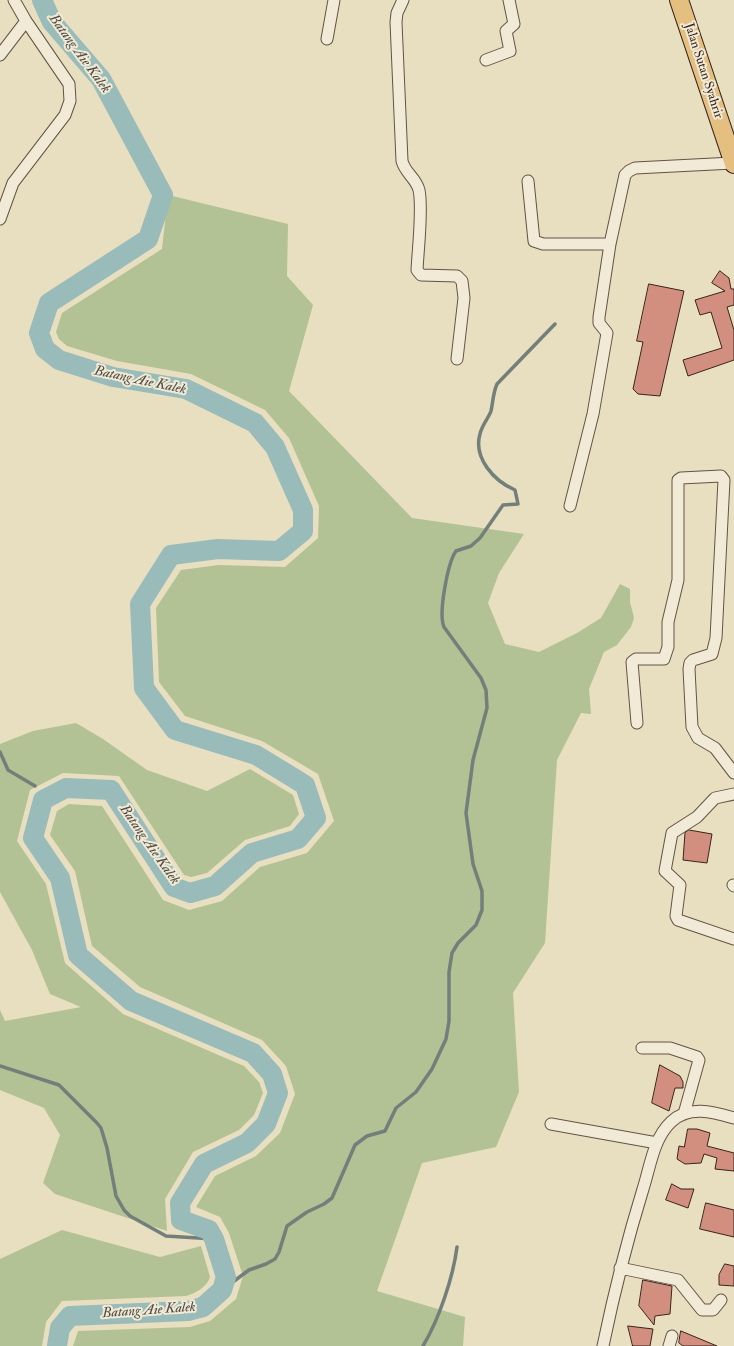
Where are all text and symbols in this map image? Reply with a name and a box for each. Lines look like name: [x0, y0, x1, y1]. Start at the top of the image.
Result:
water label: Batang Aie Kalek: [45, 11, 113, 97]
street label: Jalan Sutan Syahrir: [680, 21, 726, 121]
water label: Batang Aie Kalek: [93, 363, 187, 399]
water label: Batang Aie Kalek: [115, 802, 183, 888]
water label: Batang Aie Kalek: [102, 1299, 196, 1323]

